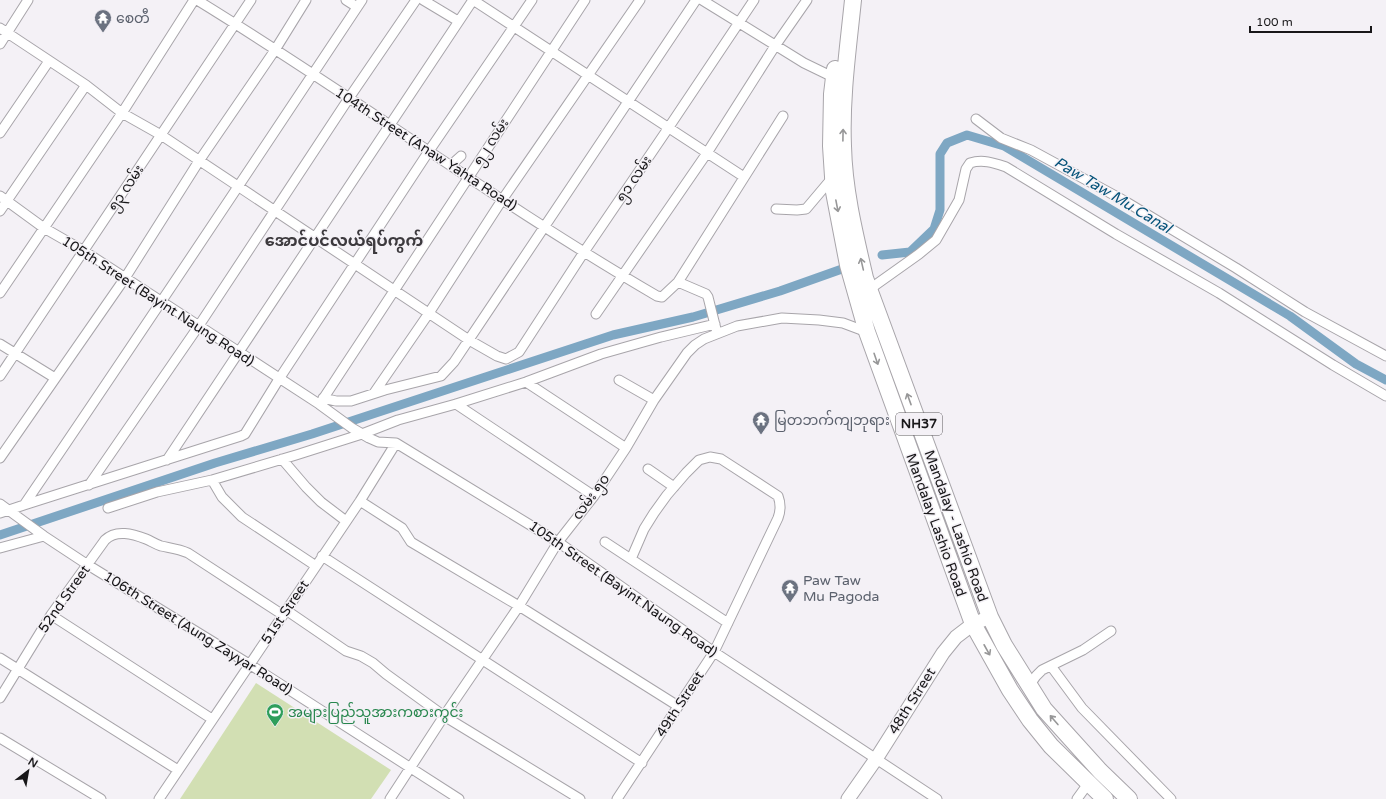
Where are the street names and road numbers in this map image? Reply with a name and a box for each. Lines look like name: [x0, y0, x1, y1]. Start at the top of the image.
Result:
street label: 104th Street (Anaw Yahta Road): [332, 84, 520, 214]
street label: ၅၂ လမ်း: [468, 114, 515, 170]
street label: ၅၁ လမ်း: [611, 152, 658, 207]
street label: ၅၃ လမ်း: [103, 161, 150, 216]
street label: 105th Street (Bayint Naung Road): [59, 232, 257, 370]
road number: NH37: [896, 413, 942, 435]
street label: Mandalay - Lashio Road: [921, 448, 991, 604]
street label: Mandalay Lashio Road: [902, 451, 970, 599]
street label: လမ်း ၅၀: [567, 470, 616, 525]
street label: 105th Street (Bayint Naung Road): [526, 517, 720, 661]
street label: 52nd Street: [34, 561, 94, 636]
street label: 106th Street (Aung Zayyar Road): [100, 568, 296, 698]
street label: 51st Street: [257, 576, 313, 647]
street label: 48th Street: [885, 664, 939, 737]
street label: 49th Street: [652, 667, 708, 740]

